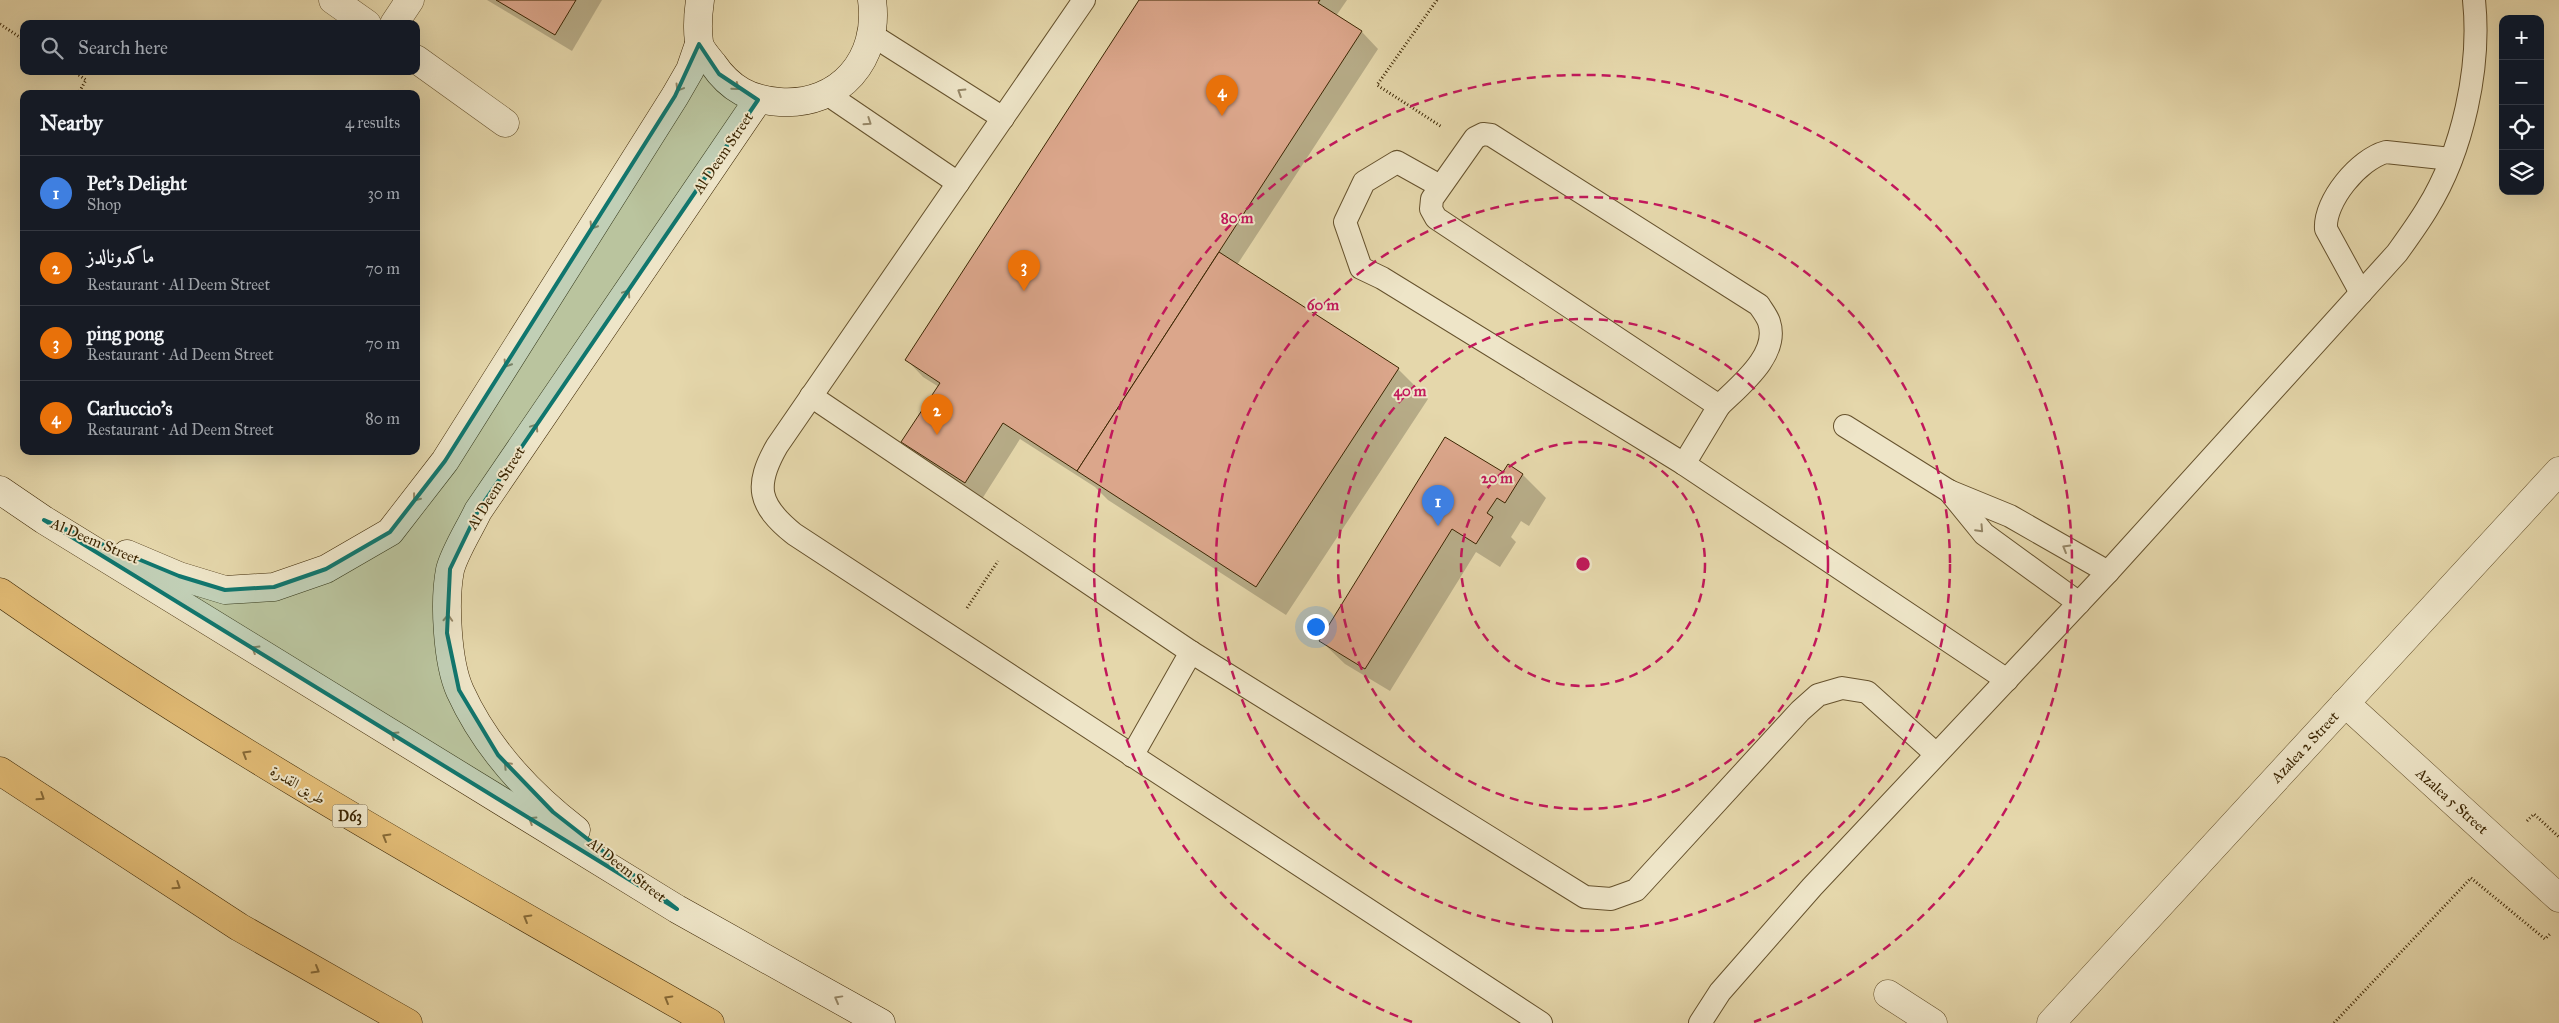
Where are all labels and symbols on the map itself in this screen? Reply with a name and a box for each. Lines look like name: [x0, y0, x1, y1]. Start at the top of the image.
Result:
pin: 4: [1206, 75, 1238, 116]
one-way arrow: [730, 82, 739, 91]
one-way arrow: [676, 83, 686, 92]
one-way arrow: [958, 89, 967, 98]
street label: Al Deem Street: [688, 108, 757, 198]
one-way arrow: [862, 116, 871, 125]
text: 80 m: [1221, 209, 1254, 227]
one-way arrow: [590, 221, 600, 230]
pin: 3: [1008, 250, 1040, 291]
one-way arrow: [621, 289, 630, 299]
text: 60 m: [1307, 296, 1340, 314]
one-way arrow: [503, 358, 513, 367]
text: 40 m: [1394, 382, 1427, 401]
pin: 2: [921, 394, 953, 435]
one-way arrow: [529, 423, 538, 433]
street label: Al Deem Street: [463, 442, 529, 534]
text: 20 m: [1481, 469, 1513, 487]
pin: 1: [1422, 485, 1454, 526]
one-way arrow: [413, 493, 422, 502]
street label: Al Deem Street: [47, 514, 143, 568]
one-way arrow: [1974, 523, 1983, 532]
one-way arrow: [2063, 544, 2072, 554]
centre of rings: [1574, 555, 1592, 573]
one-way arrow: [442, 614, 453, 622]
your location: [1303, 614, 1329, 640]
one-way arrow: [252, 646, 261, 656]
street label: Azalea 2 Street: [2267, 707, 2343, 787]
one-way arrow: [390, 731, 399, 741]
one-way arrow: [243, 750, 252, 760]
one-way arrow: [504, 761, 513, 770]
street label: طريق القدرة: [267, 762, 329, 809]
street label: Azalea 5 Street: [2412, 763, 2492, 838]
one-way arrow: [35, 791, 44, 801]
road number: D63: [332, 804, 368, 828]
one-way arrow: [529, 816, 538, 826]
one-way arrow: [382, 833, 391, 843]
street label: Al Deem Street: [583, 833, 670, 907]
one-way arrow: [171, 880, 181, 889]
one-way arrow: [523, 914, 532, 924]
one-way arrow: [310, 964, 319, 974]
one-way arrow: [664, 995, 673, 1005]
one-way arrow: [835, 995, 844, 1005]

